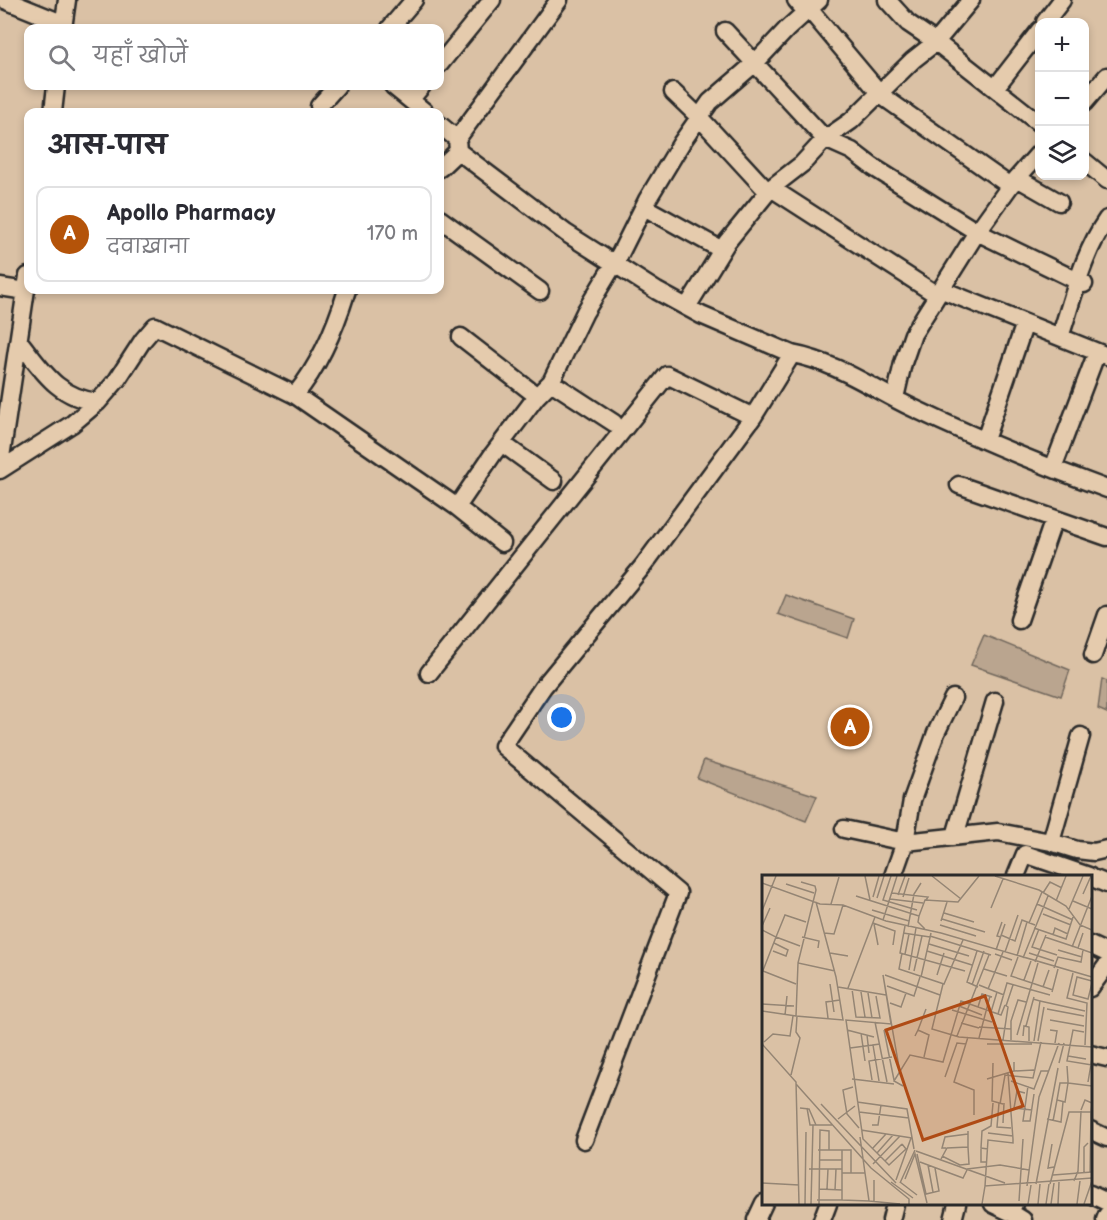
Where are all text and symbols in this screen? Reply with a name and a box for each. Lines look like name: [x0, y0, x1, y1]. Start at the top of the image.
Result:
map controls: [1035, 18, 1089, 180]
button: +: [1035, 18, 1089, 72]
search box: [24, 24, 444, 90]
icon: search: [45, 41, 78, 74]
text: यहाँ खोजें: [93, 43, 188, 70]
button: −: [1035, 72, 1089, 126]
button: layers: [1035, 126, 1089, 180]
text: आस-पास: [48, 131, 167, 162]
text: Apollo Pharmacy: [107, 200, 275, 227]
text: A: [63, 222, 76, 246]
text: 170 m: [367, 222, 418, 246]
text: दवाख़ाना: [107, 235, 189, 259]
your location: [547, 703, 576, 732]
pin: A: [830, 704, 870, 750]
inset map: [762, 875, 1092, 1205]

